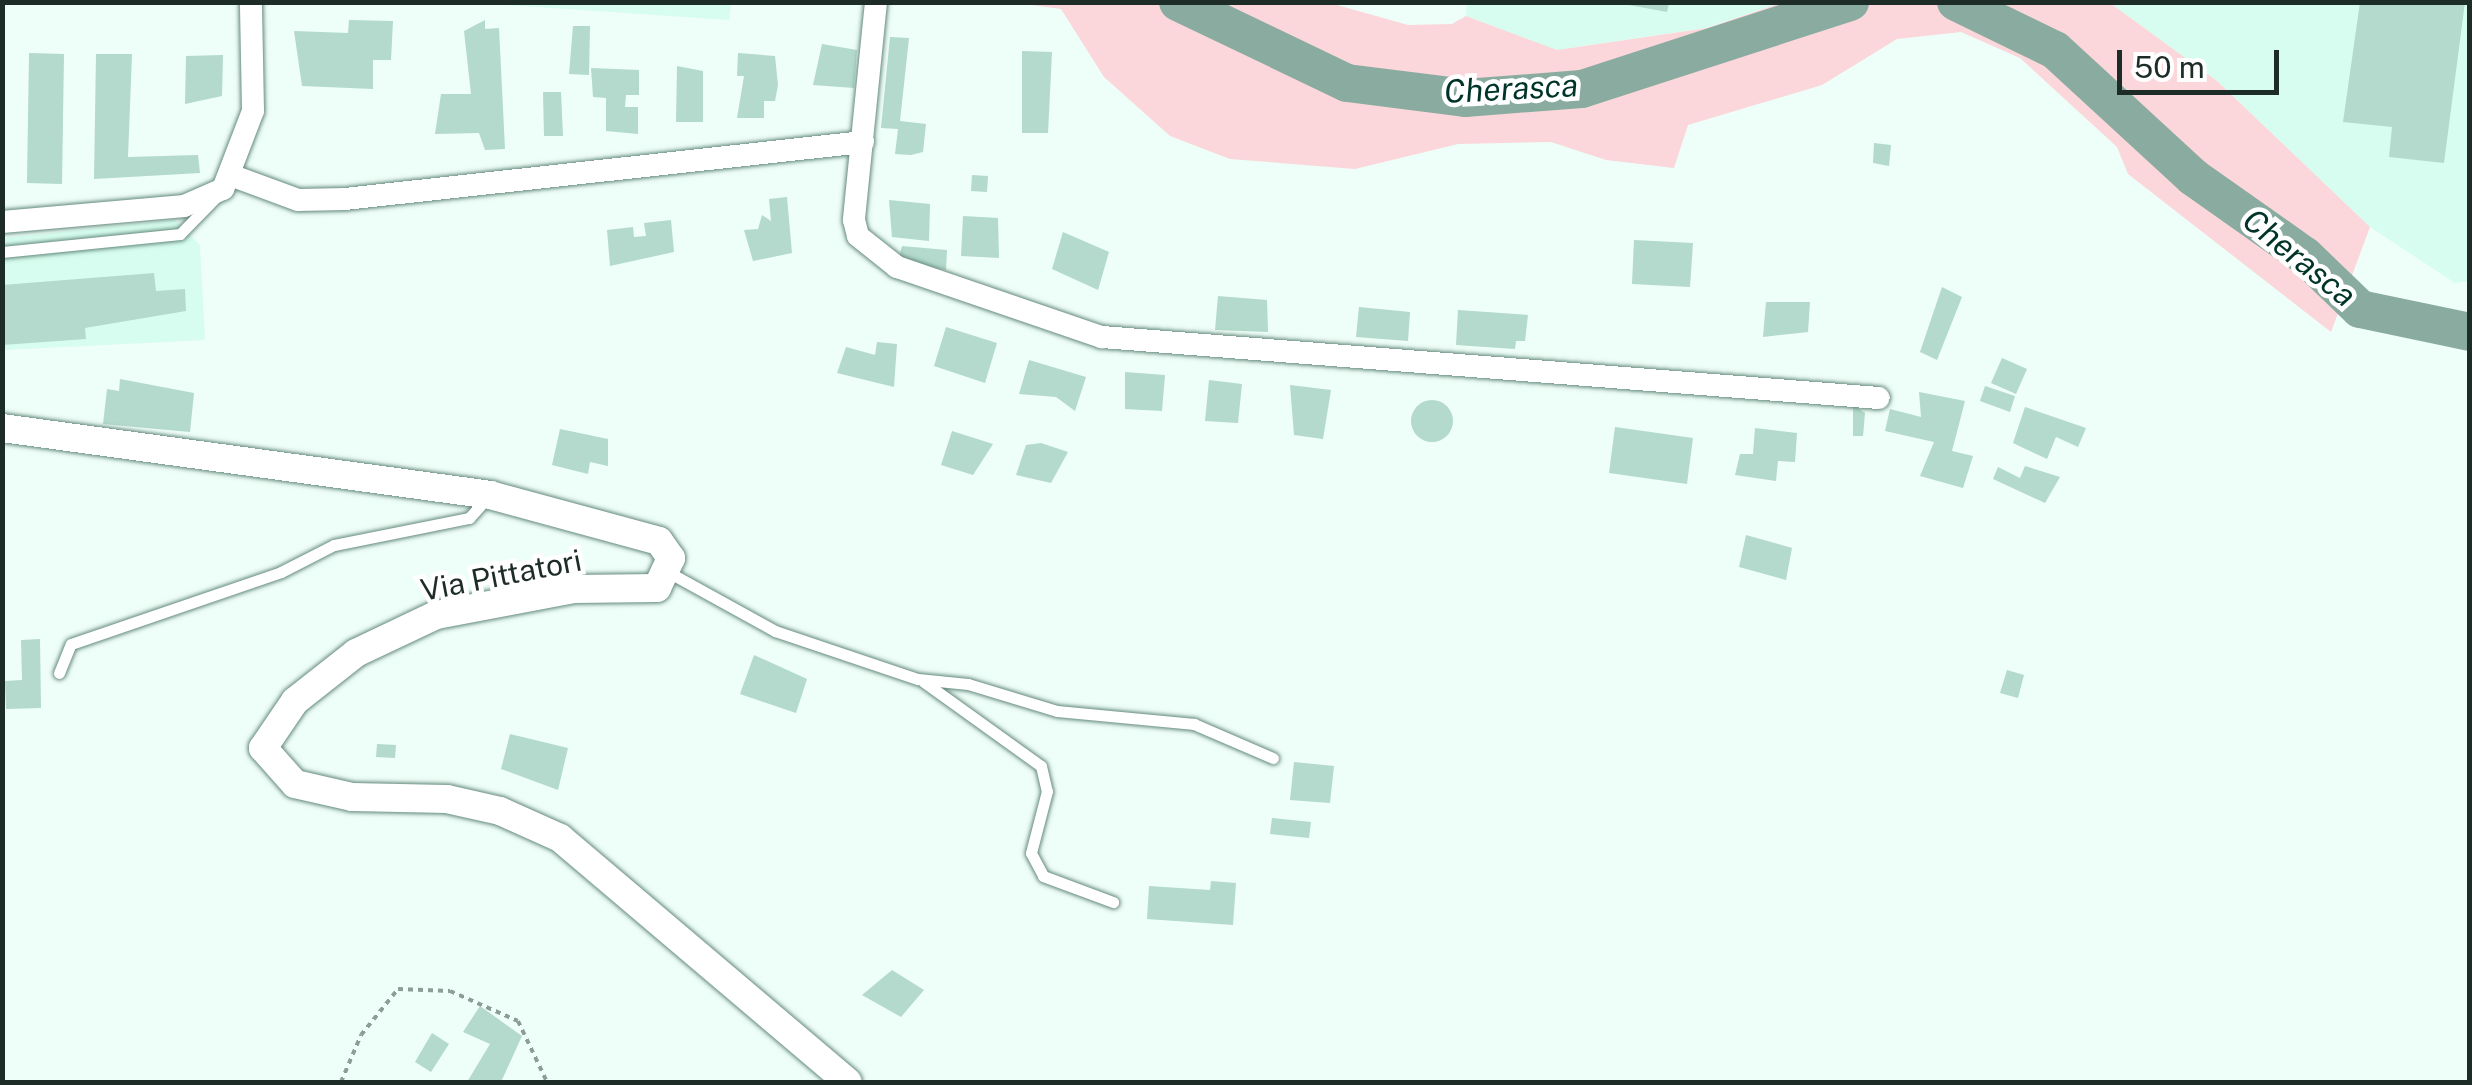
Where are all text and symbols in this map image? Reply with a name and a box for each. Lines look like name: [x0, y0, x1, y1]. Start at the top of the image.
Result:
scale bar: [2122, 30, 2284, 92]
text: 50 m: [2134, 49, 2205, 85]
water label: Cherasca: [1443, 66, 1579, 112]
water label: Cherasca: [2235, 201, 2363, 315]
street label: Via Pittatori: [418, 542, 584, 608]

